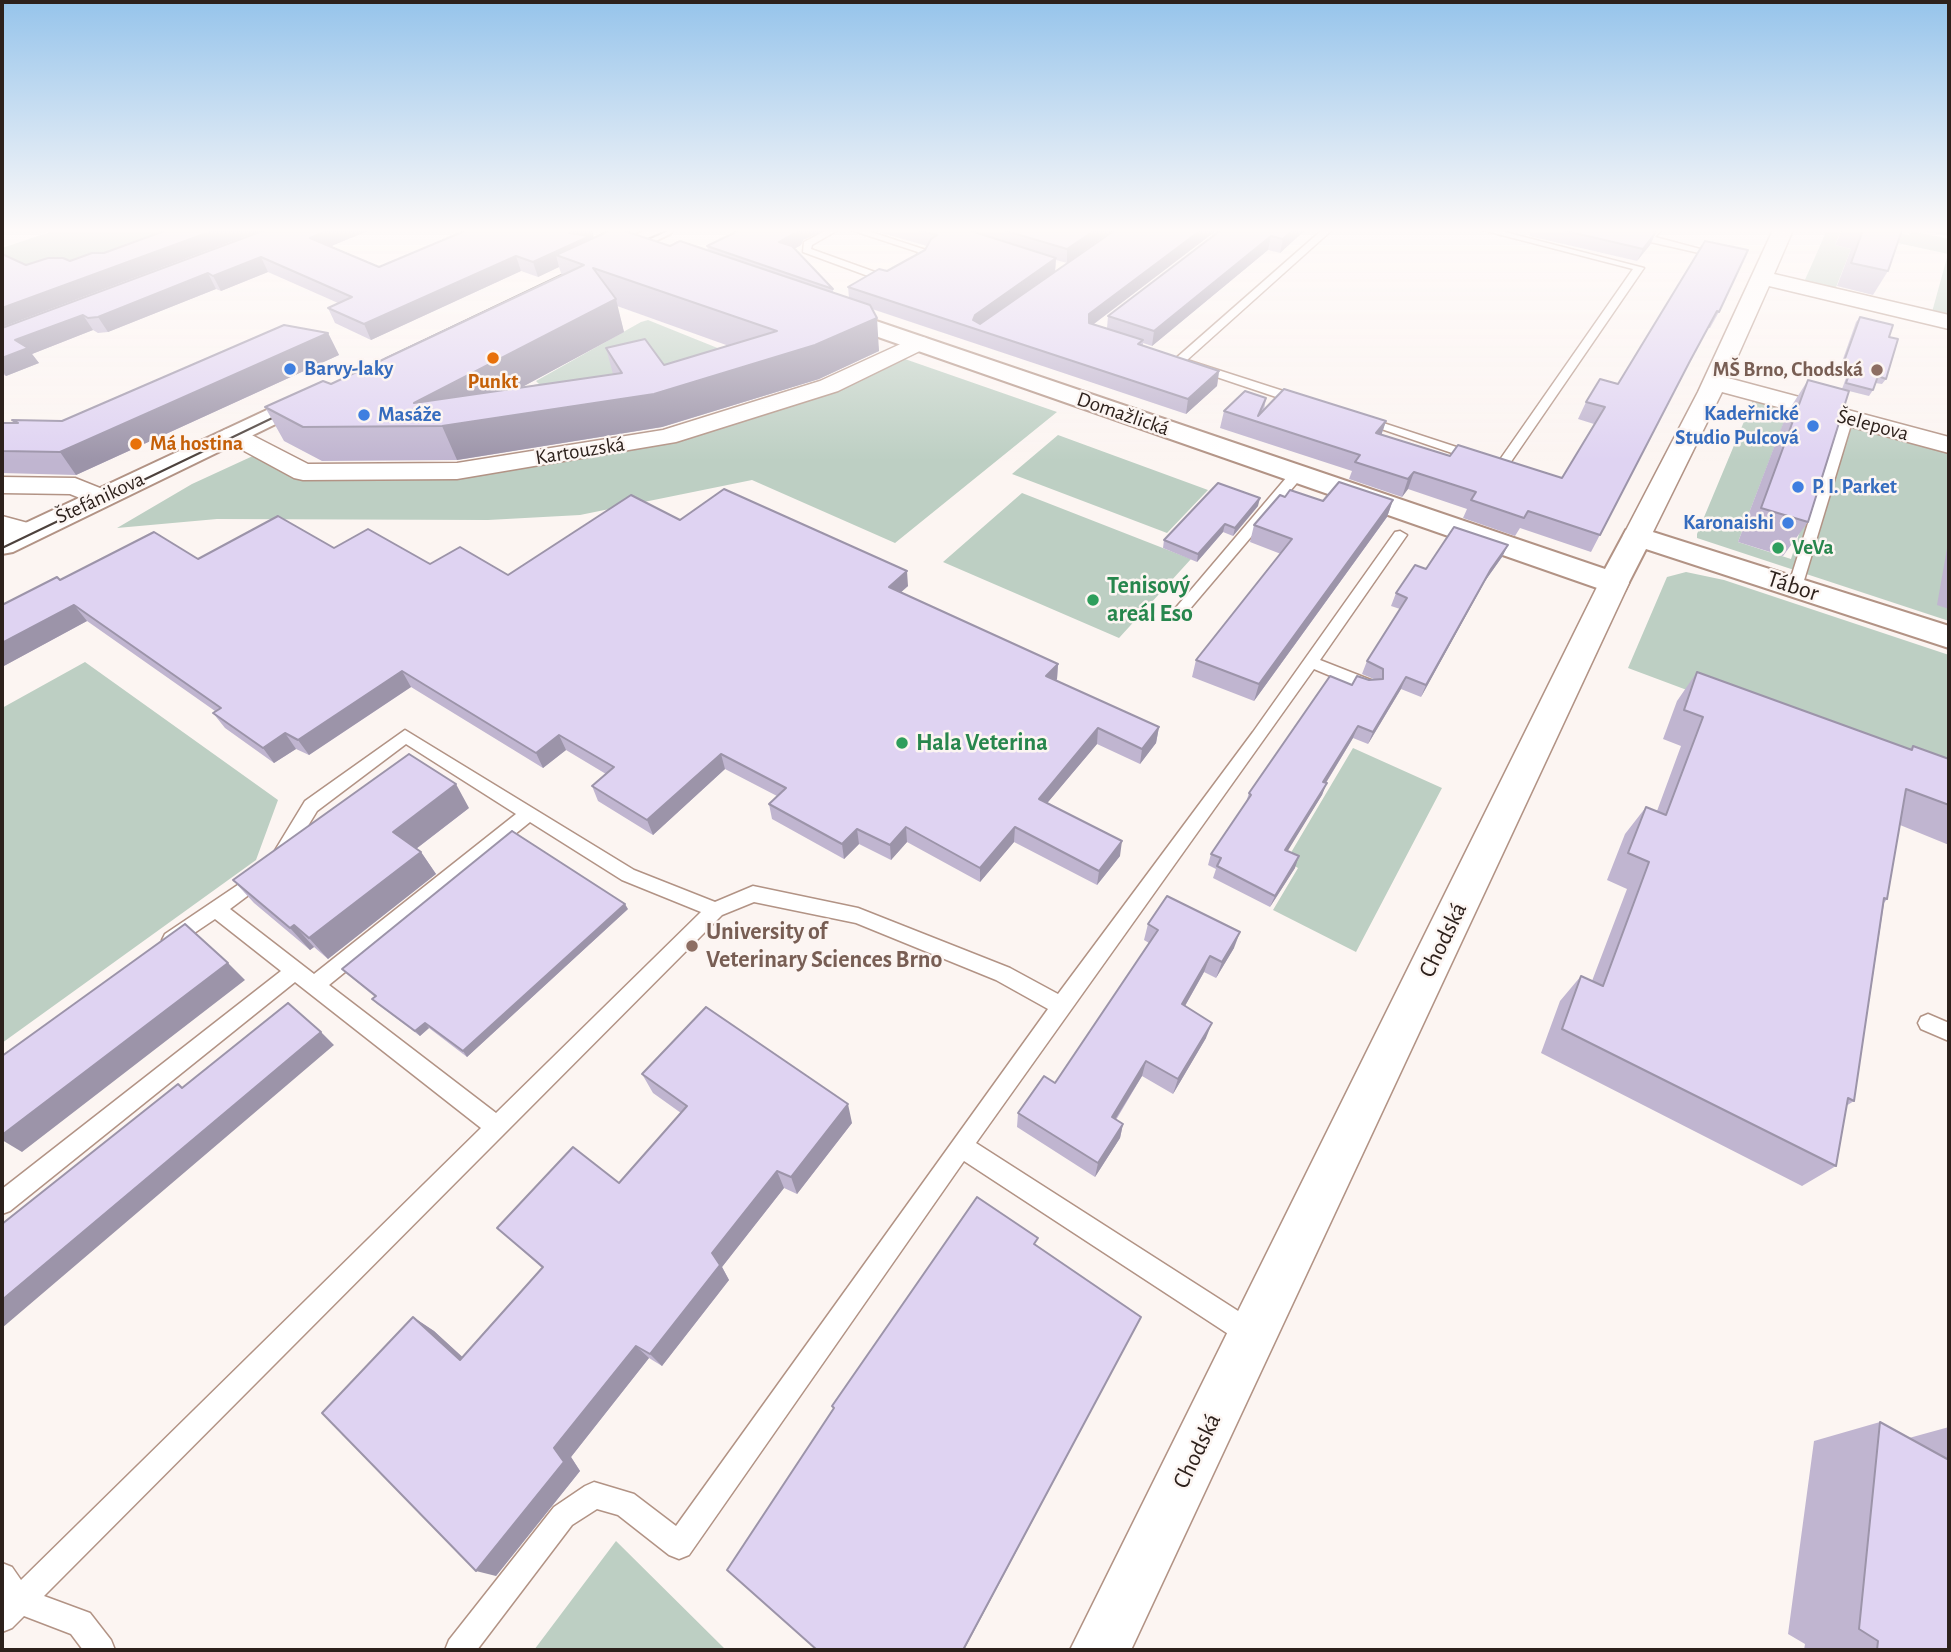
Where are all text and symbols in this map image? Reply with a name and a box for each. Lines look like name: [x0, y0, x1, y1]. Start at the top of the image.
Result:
marker: Punkt: [485, 350, 501, 366]
place label: Barvy-laky: [304, 356, 393, 382]
place label: MŠ Brno, Chodská: [1713, 357, 1863, 383]
marker: Barvy-laky: [282, 361, 298, 377]
marker: MŠ Brno, Chodská: [1869, 362, 1885, 378]
place label: Punkt: [468, 369, 518, 395]
street label: Domažlická: [1073, 386, 1173, 442]
place label: Kadeřnické Studio Pulcová: [1675, 401, 1799, 451]
place label: Masáže: [378, 402, 441, 428]
street label: Šelepova: [1834, 403, 1912, 447]
marker: Masáže: [356, 407, 372, 423]
marker: Kadeřnické Studio Pulcová: [1805, 418, 1821, 434]
place label: Má hostina: [150, 431, 243, 457]
street label: Kartouzská: [533, 431, 627, 471]
marker: Má hostina: [128, 436, 144, 452]
street label: Štefánikova: [52, 466, 148, 530]
place label: P. I. Parket: [1812, 474, 1897, 500]
marker: P. I. Parket: [1790, 479, 1806, 495]
place label: Karonaishi: [1683, 510, 1774, 536]
marker: Karonaishi: [1780, 515, 1796, 531]
place label: VeVa: [1792, 535, 1834, 561]
marker: VeVa: [1770, 540, 1786, 556]
street label: Tábor: [1763, 564, 1823, 608]
place label: Tenisový areál Eso: [1107, 572, 1193, 628]
marker: Tenisový areál Eso: [1085, 592, 1101, 608]
place label: Hala Veterina: [916, 729, 1048, 757]
marker: Hala Veterina: [894, 735, 910, 751]
street label: Chodská: [1413, 898, 1473, 982]
place label: University of Veterinary Sciences Brno: [706, 918, 942, 974]
marker: University of Veterinary Sciences Brno: [684, 938, 700, 954]
street label: Chodská: [1167, 1409, 1227, 1493]

